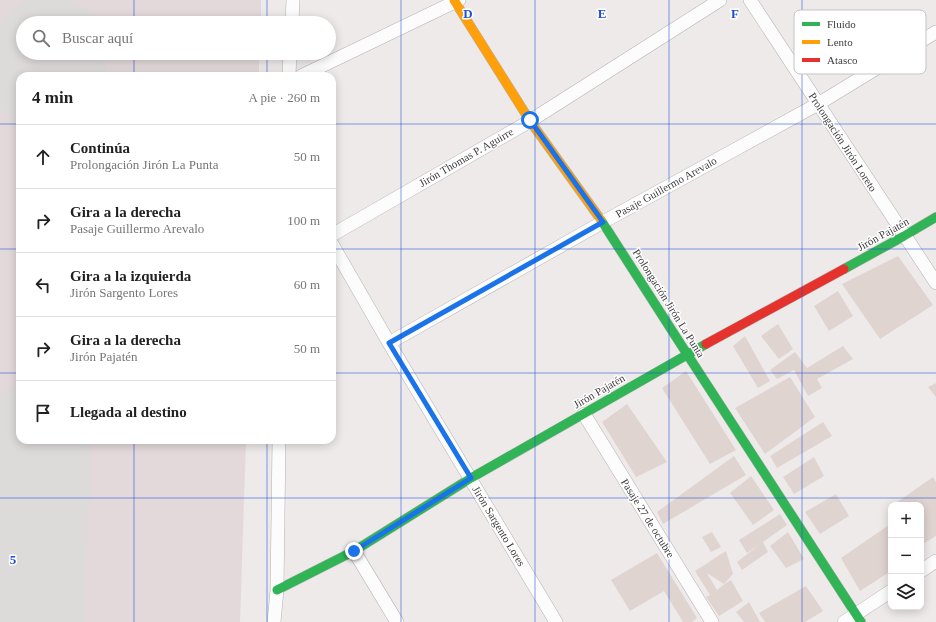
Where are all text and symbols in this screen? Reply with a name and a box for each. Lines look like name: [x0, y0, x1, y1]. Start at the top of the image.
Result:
text: D: [463, 6, 473, 21]
text: E: [598, 6, 606, 21]
text: F: [731, 6, 739, 21]
legend: [794, 10, 926, 74]
search box: [16, 16, 336, 60]
text: Fluido: [827, 18, 856, 30]
icon: search: [30, 27, 52, 49]
text: Buscar aquí: [62, 30, 133, 46]
text: Lento: [827, 36, 853, 48]
text: Atasco: [827, 54, 858, 66]
text: 4 min: [32, 88, 73, 107]
text: A pie · 260 m: [249, 90, 320, 105]
street label: Prolongación Jirón Loreto: [807, 90, 880, 194]
route start: [521, 111, 539, 129]
street label: Jirón Thomas P. Aguirre: [417, 125, 515, 189]
text: Continúa: [70, 140, 130, 156]
icon: ahead: [32, 146, 54, 168]
text: 50 m: [294, 149, 320, 164]
street label: Pasaje Guillermo Arevalo: [613, 154, 719, 220]
text: Prolongación Jirón La Punta: [70, 157, 218, 172]
text: Gira a la derecha: [70, 204, 181, 220]
icon: right: [32, 210, 54, 232]
text: 100 m: [287, 213, 320, 228]
street label: Jirón Pajatén: [855, 215, 911, 253]
text: Pasaje Guillermo Arevalo: [70, 221, 204, 236]
street label: Prolongación Jirón La Punta: [631, 247, 707, 360]
text: Gira a la izquierda: [70, 268, 191, 284]
icon: left: [32, 274, 54, 296]
text: 60 m: [294, 277, 320, 292]
text: Jirón Sargento Lores: [70, 285, 178, 300]
text: Gira a la derecha: [70, 332, 181, 348]
icon: right: [32, 338, 54, 360]
text: 50 m: [294, 341, 320, 356]
text: Jirón Pajatén: [70, 349, 138, 364]
street label: Jirón Pajatén: [571, 371, 627, 410]
icon: arrive: [32, 402, 54, 424]
text: Llegada al destino: [70, 404, 187, 420]
street label: Pasaje 27 de octubre: [619, 476, 677, 560]
street label: Jirón Sargento Lores: [470, 484, 528, 568]
map controls: [888, 502, 924, 610]
button: +: [888, 502, 924, 538]
button: −: [888, 538, 924, 574]
route end: [345, 542, 363, 560]
text: 5: [10, 552, 17, 567]
button: layers: [888, 574, 924, 610]

